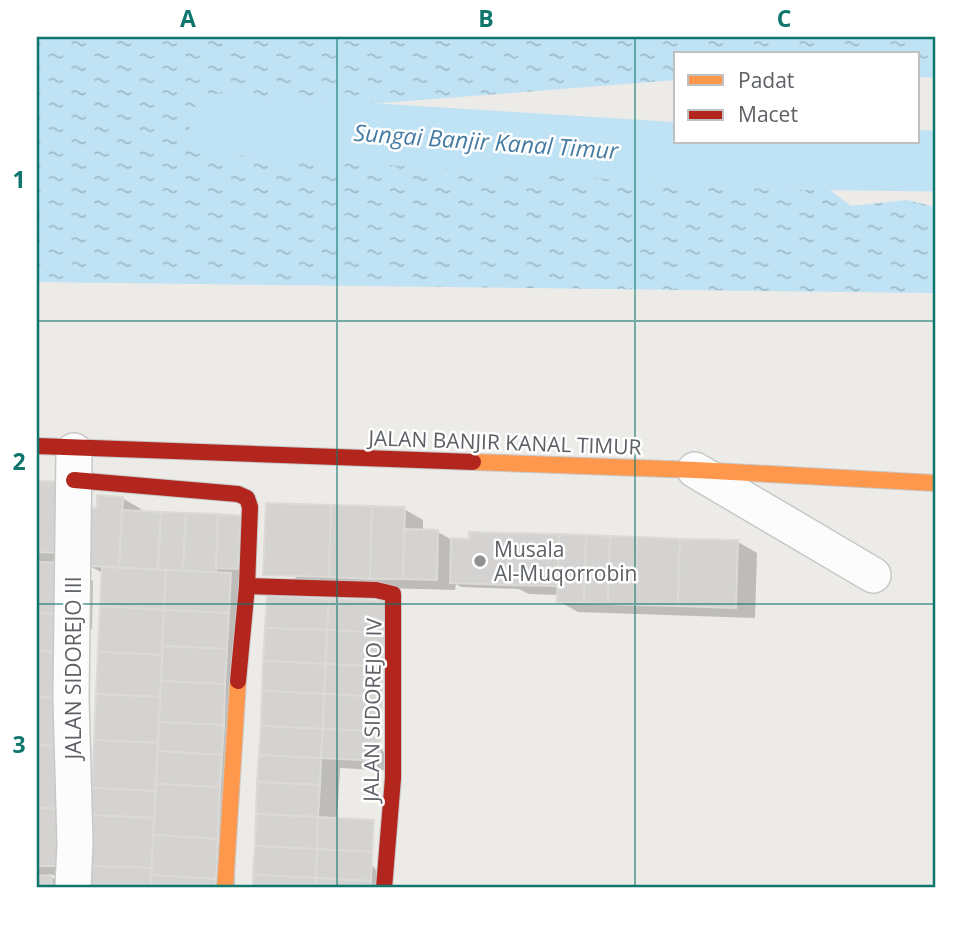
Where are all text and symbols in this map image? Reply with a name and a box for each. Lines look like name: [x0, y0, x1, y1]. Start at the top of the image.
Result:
text: A: [180, 2, 196, 34]
text: B: [478, 2, 494, 34]
text: C: [777, 2, 791, 34]
legend: [674, 52, 920, 144]
text: Padat: [738, 66, 794, 94]
text: Macet: [738, 100, 798, 128]
water label: Sungai Banjir Kanal Timur: [353, 116, 620, 166]
text: 1: [12, 163, 26, 195]
street label: JALAN BANJIR KANAL TIMUR: [366, 423, 642, 461]
text: 2: [12, 445, 26, 477]
place label: Musala Al-Muqorrobin: [494, 535, 637, 587]
marker: Musala Al-Muqorrobin: [472, 553, 488, 569]
street label: JALAN SIDOREJO III: [59, 576, 87, 762]
street label: JALAN SIDOREJO IV: [356, 617, 388, 804]
text: 3: [12, 728, 26, 760]

